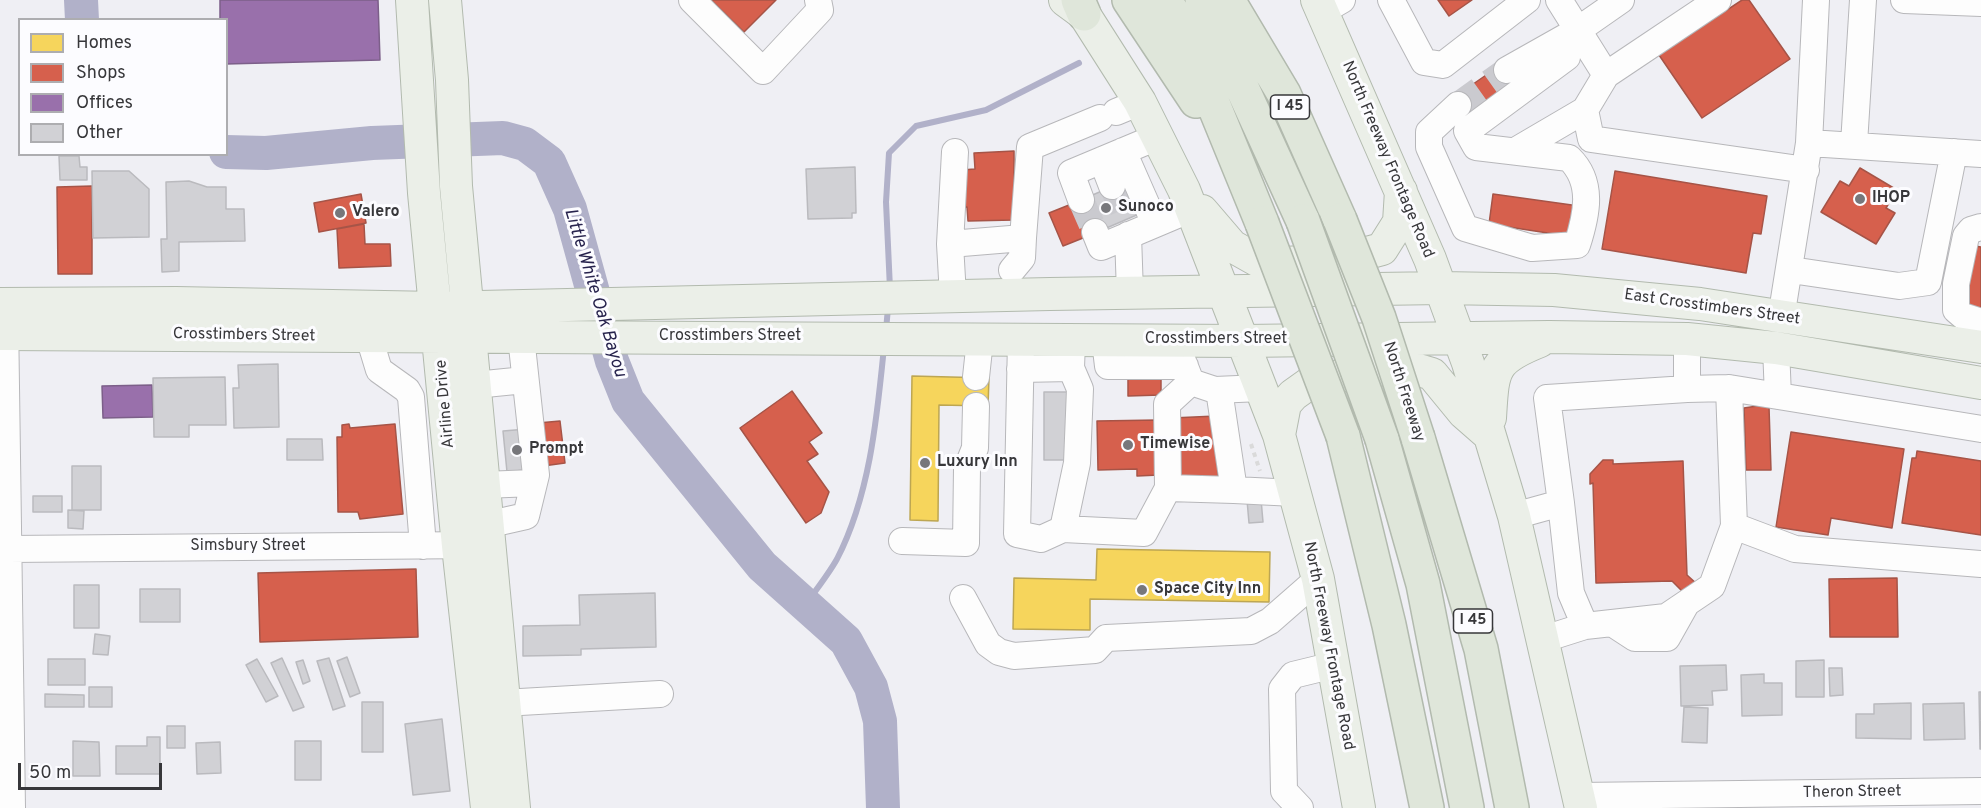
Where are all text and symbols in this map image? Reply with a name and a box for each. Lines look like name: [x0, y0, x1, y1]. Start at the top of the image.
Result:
legend: [18, 18, 228, 156]
text: Homes: [76, 32, 132, 55]
street label: North Freeway Frontage Road: [1337, 59, 1437, 261]
text: Shops: [76, 62, 126, 85]
text: Offices: [76, 92, 133, 115]
road number: I 45: [1270, 95, 1310, 119]
text: Other: [76, 122, 123, 145]
place label: IHOP: [1872, 189, 1910, 209]
marker: IHOP: [1853, 192, 1867, 206]
place label: Sunoco: [1118, 198, 1174, 218]
marker: Sunoco: [1099, 201, 1113, 215]
place label: Valero: [352, 203, 400, 223]
marker: Valero: [333, 206, 347, 220]
water label: Little White Oak Bayou: [558, 206, 630, 380]
street label: East Crosstimbers Street: [1623, 286, 1801, 330]
street label: Crosstimbers Street: [173, 325, 315, 347]
street label: Crosstimbers Street: [659, 327, 801, 347]
street label: Crosstimbers Street: [1145, 330, 1287, 350]
street label: North Freeway: [1378, 339, 1428, 445]
street label: Airline Drive: [433, 359, 459, 449]
place label: Timewise: [1140, 435, 1210, 455]
marker: Timewise: [1121, 438, 1135, 452]
place label: Prompt: [529, 440, 584, 460]
marker: Prompt: [510, 443, 524, 457]
place label: Luxury Inn: [937, 453, 1018, 473]
marker: Luxury Inn: [918, 456, 932, 470]
street label: Simsbury Street: [190, 537, 306, 557]
street label: North Freeway Frontage Road: [1298, 540, 1358, 752]
place label: Space City Inn: [1154, 580, 1261, 600]
marker: Space City Inn: [1135, 583, 1149, 597]
road number: I 45: [1454, 609, 1492, 633]
scale bar: [21, 751, 165, 789]
text: 50 m: [29, 762, 71, 785]
street label: Theron Street: [1802, 783, 1902, 803]

